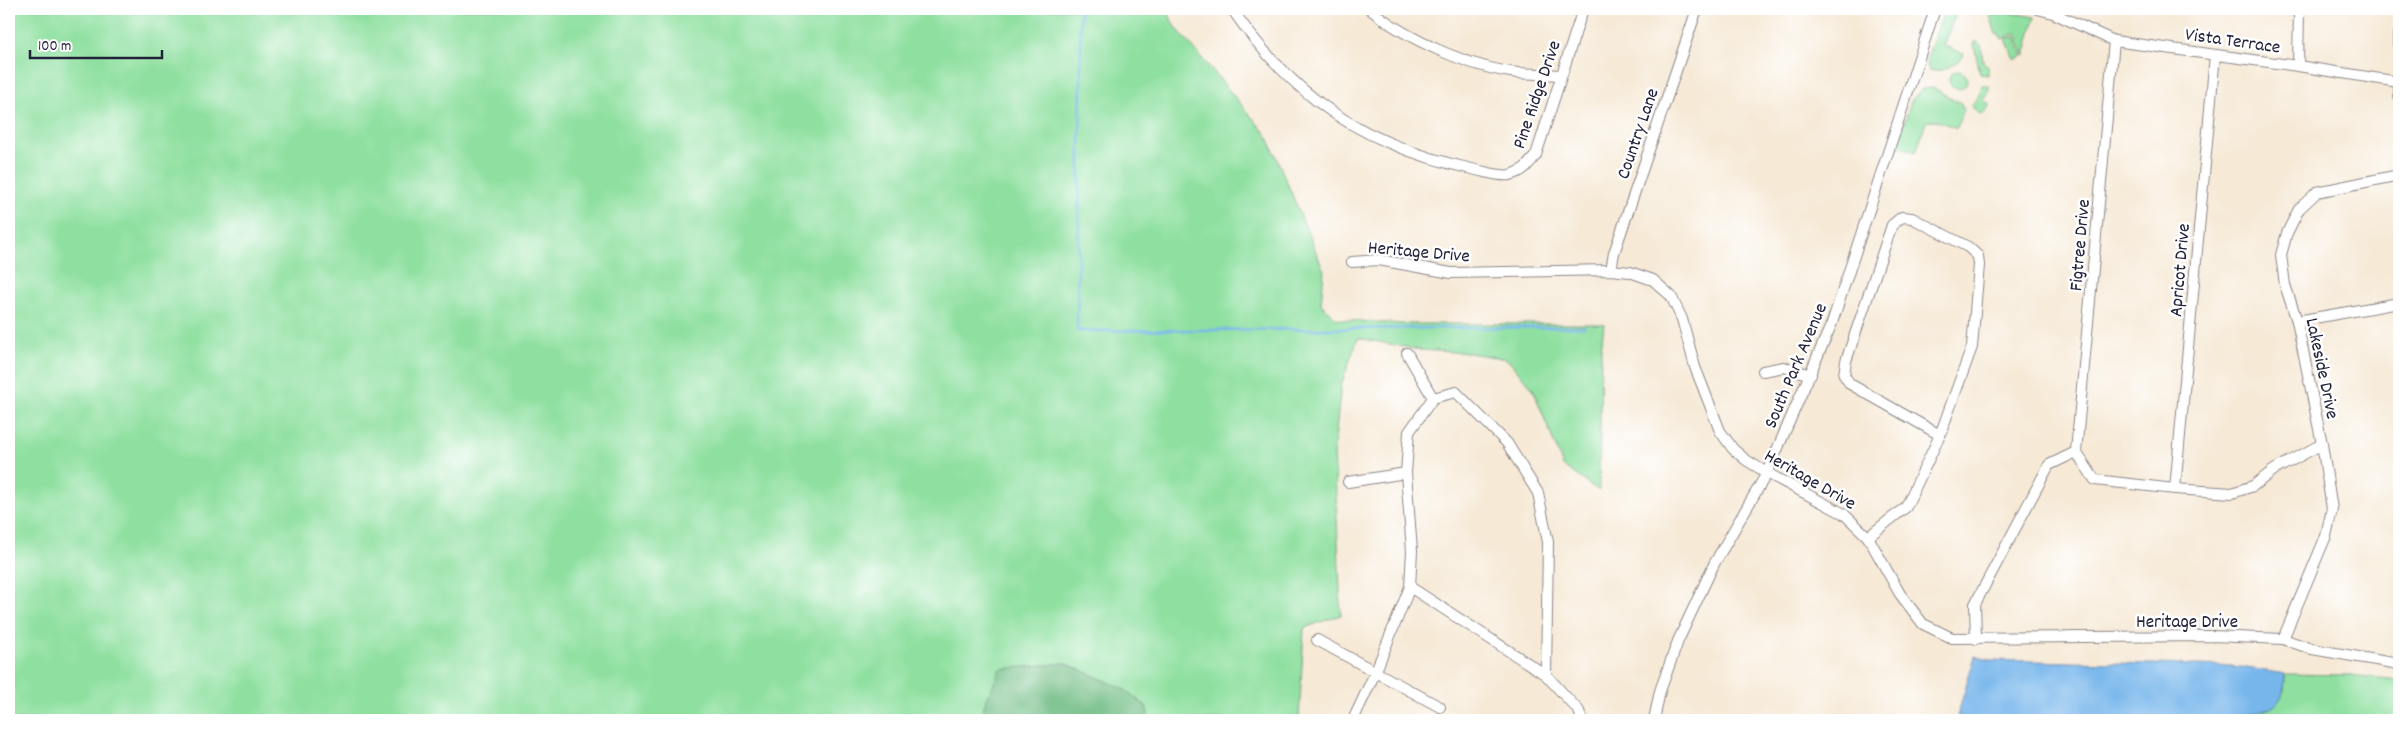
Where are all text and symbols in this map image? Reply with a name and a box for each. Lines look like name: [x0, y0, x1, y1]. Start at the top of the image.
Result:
street label: Vista Terrace: [2183, 22, 2282, 63]
scale bar: [30, 28, 162, 60]
text: 100 m: [38, 36, 71, 58]
street label: Pine Ridge Drive: [1507, 37, 1569, 153]
street label: Country Lane: [1611, 85, 1667, 183]
street label: Figtree Drive: [2064, 198, 2099, 292]
street label: Apricot Drive: [2164, 222, 2199, 318]
street label: Heritage Drive: [1367, 236, 1471, 271]
street label: South Park Avenue: [1759, 300, 1836, 433]
street label: Lakeside Drive: [2297, 316, 2344, 422]
street label: Heritage Drive: [1758, 444, 1860, 518]
street label: Heritage Drive: [2136, 610, 2238, 637]

